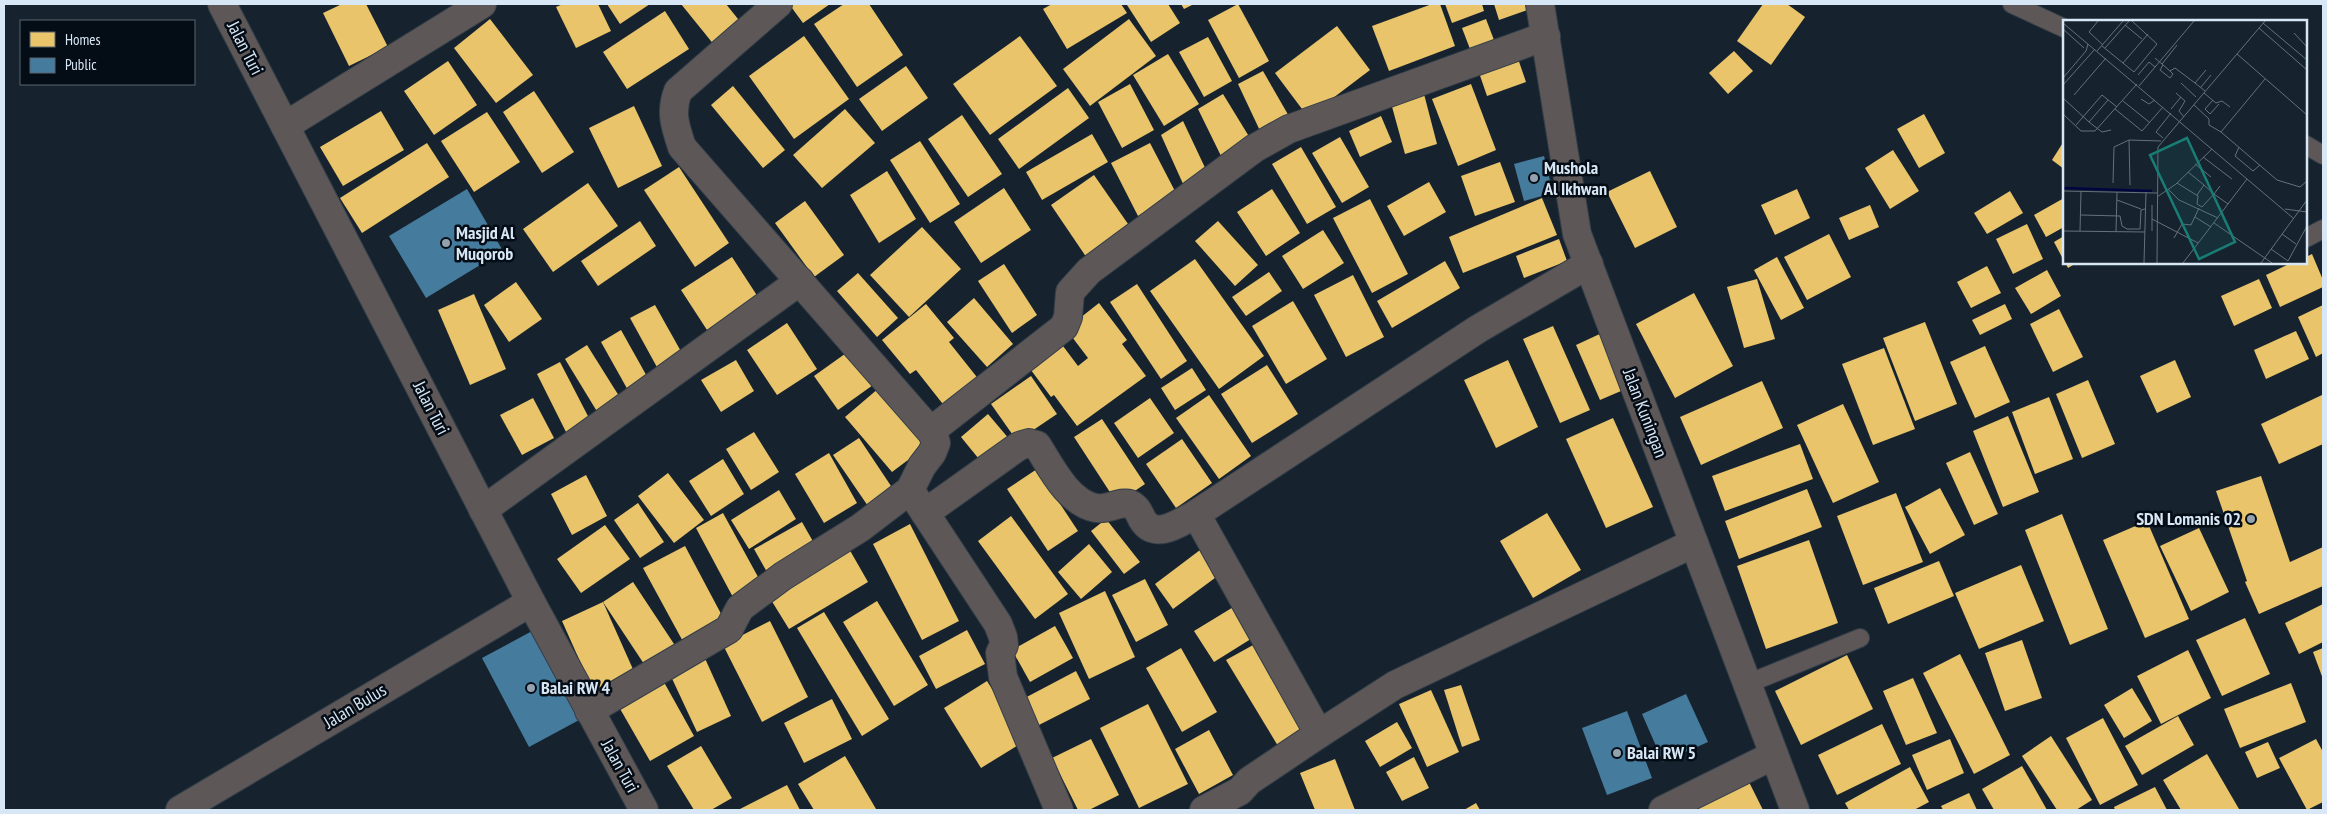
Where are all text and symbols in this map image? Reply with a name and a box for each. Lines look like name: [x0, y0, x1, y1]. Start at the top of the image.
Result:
street label: Jalan Turi: [222, 16, 269, 79]
legend: [20, 20, 195, 85]
inset map: [2063, 20, 2307, 264]
text: Homes: [65, 30, 101, 49]
text: Public: [65, 55, 97, 74]
place label: Mushola Al Ikhwan: [1543, 156, 1607, 200]
marker: Mushola Al Ikhwan: [1528, 172, 1540, 184]
place label: Masjid Al Muqorob: [456, 221, 515, 265]
marker: Masjid Al Muqorob: [440, 237, 452, 249]
street label: Jalan Kuningan: [1618, 364, 1673, 461]
street label: Jalan Turi: [408, 376, 455, 439]
place label: SDN Lomanis 02: [2136, 507, 2241, 530]
marker: SDN Lomanis 02: [2245, 513, 2257, 525]
place label: Balai RW 4: [541, 676, 610, 699]
street label: Jalan Bulus: [318, 678, 390, 734]
marker: Balai RW 4: [525, 682, 537, 694]
street label: Jalan Turi: [596, 734, 644, 796]
place label: Balai RW 5: [1627, 741, 1696, 764]
marker: Balai RW 5: [1611, 747, 1623, 759]

